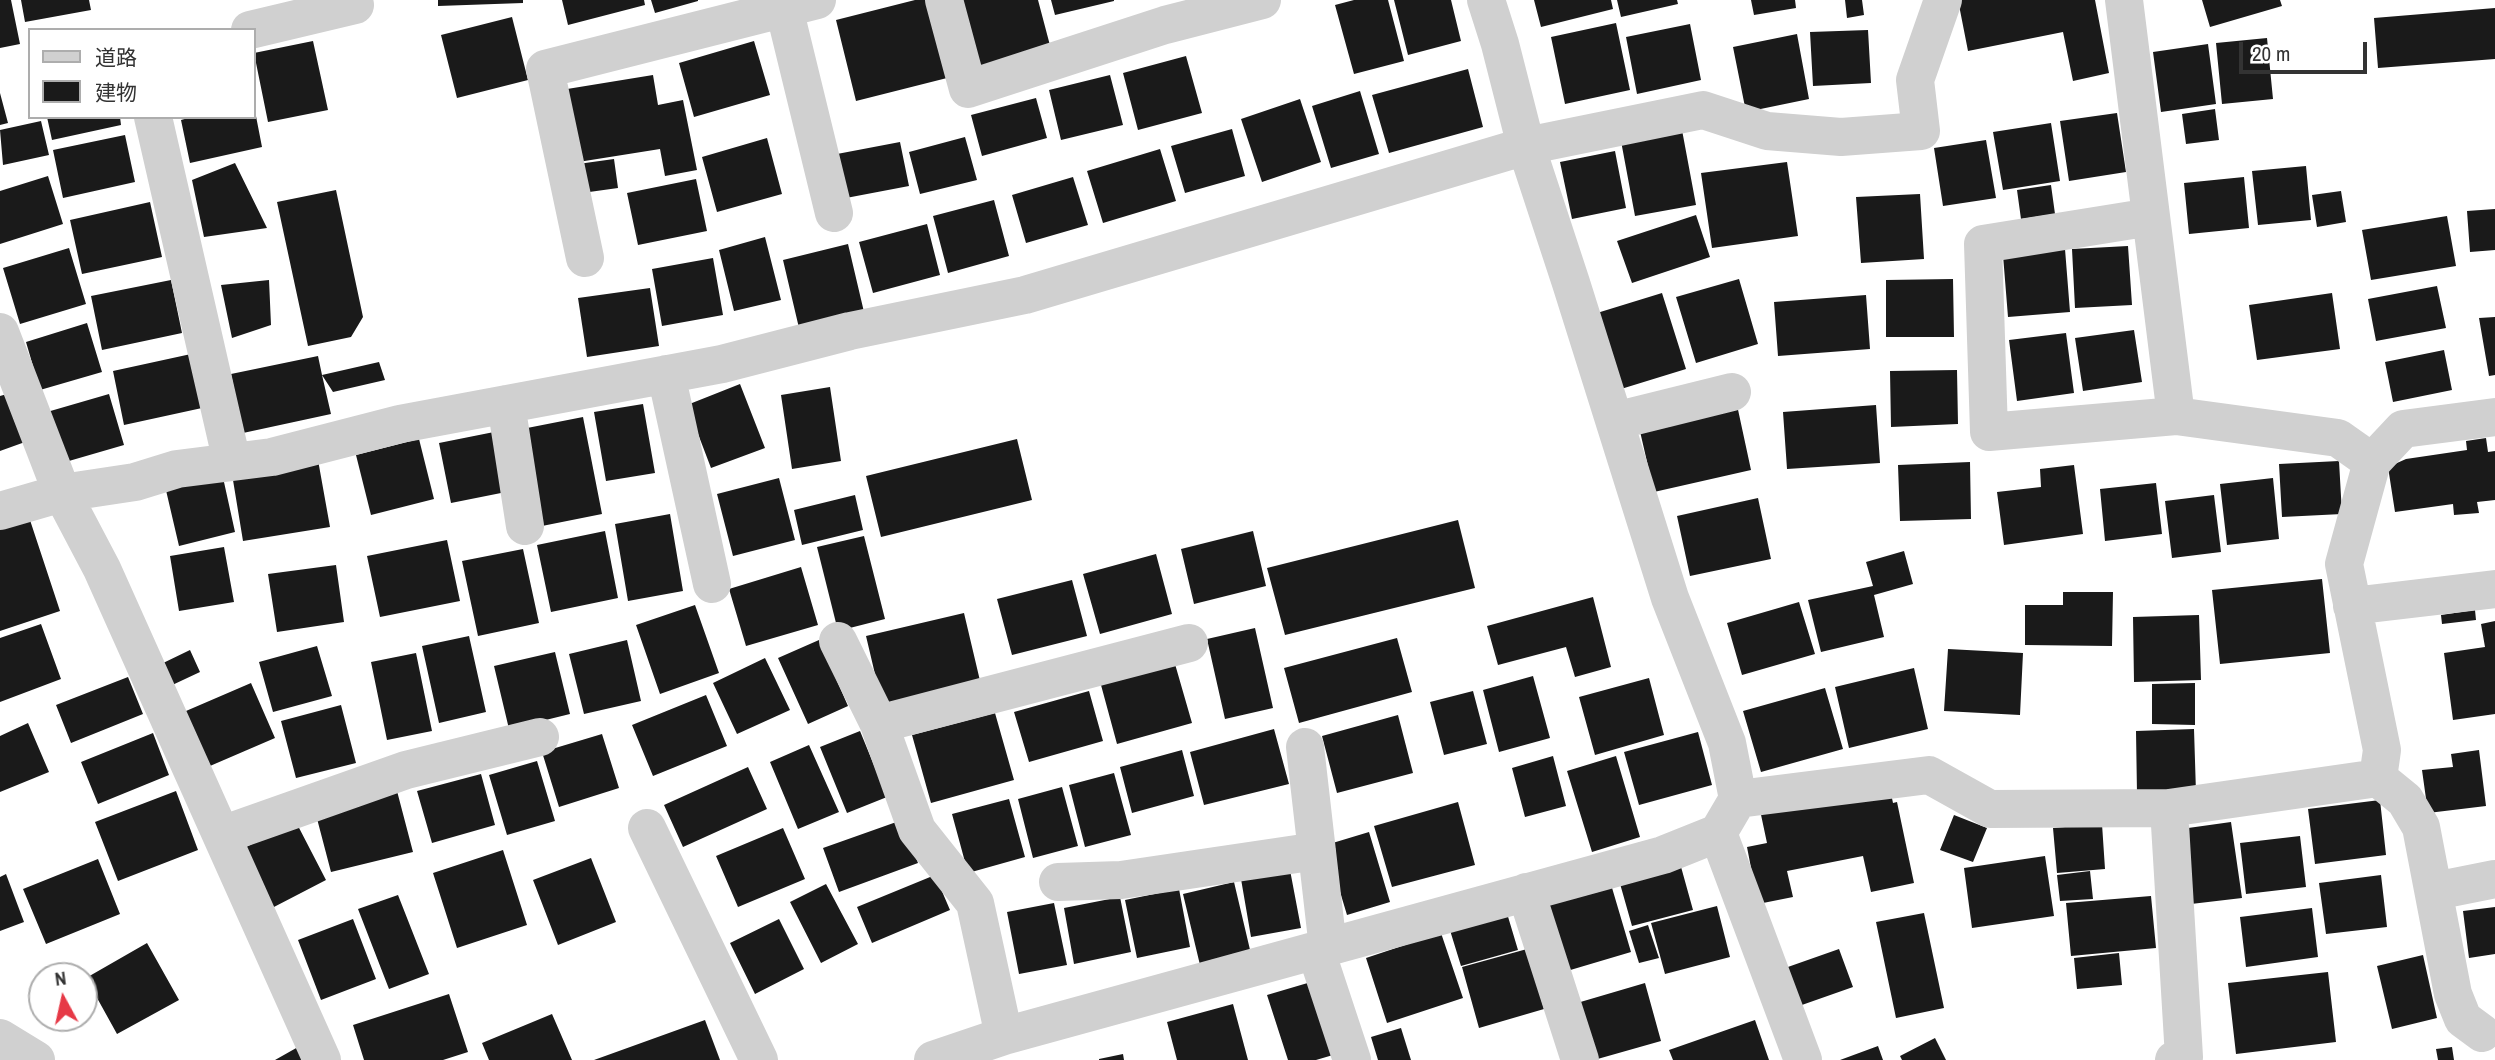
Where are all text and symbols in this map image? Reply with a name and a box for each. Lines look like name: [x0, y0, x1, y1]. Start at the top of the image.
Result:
legend: [28, 28, 256, 119]
scale bar: [2243, 28, 2371, 72]
text: 20 m: [2252, 39, 2290, 68]
text: 道路: [95, 43, 137, 72]
text: 建物: [95, 78, 137, 107]
north arrow: [28, 962, 98, 1032]
text: N: [53, 965, 68, 992]

